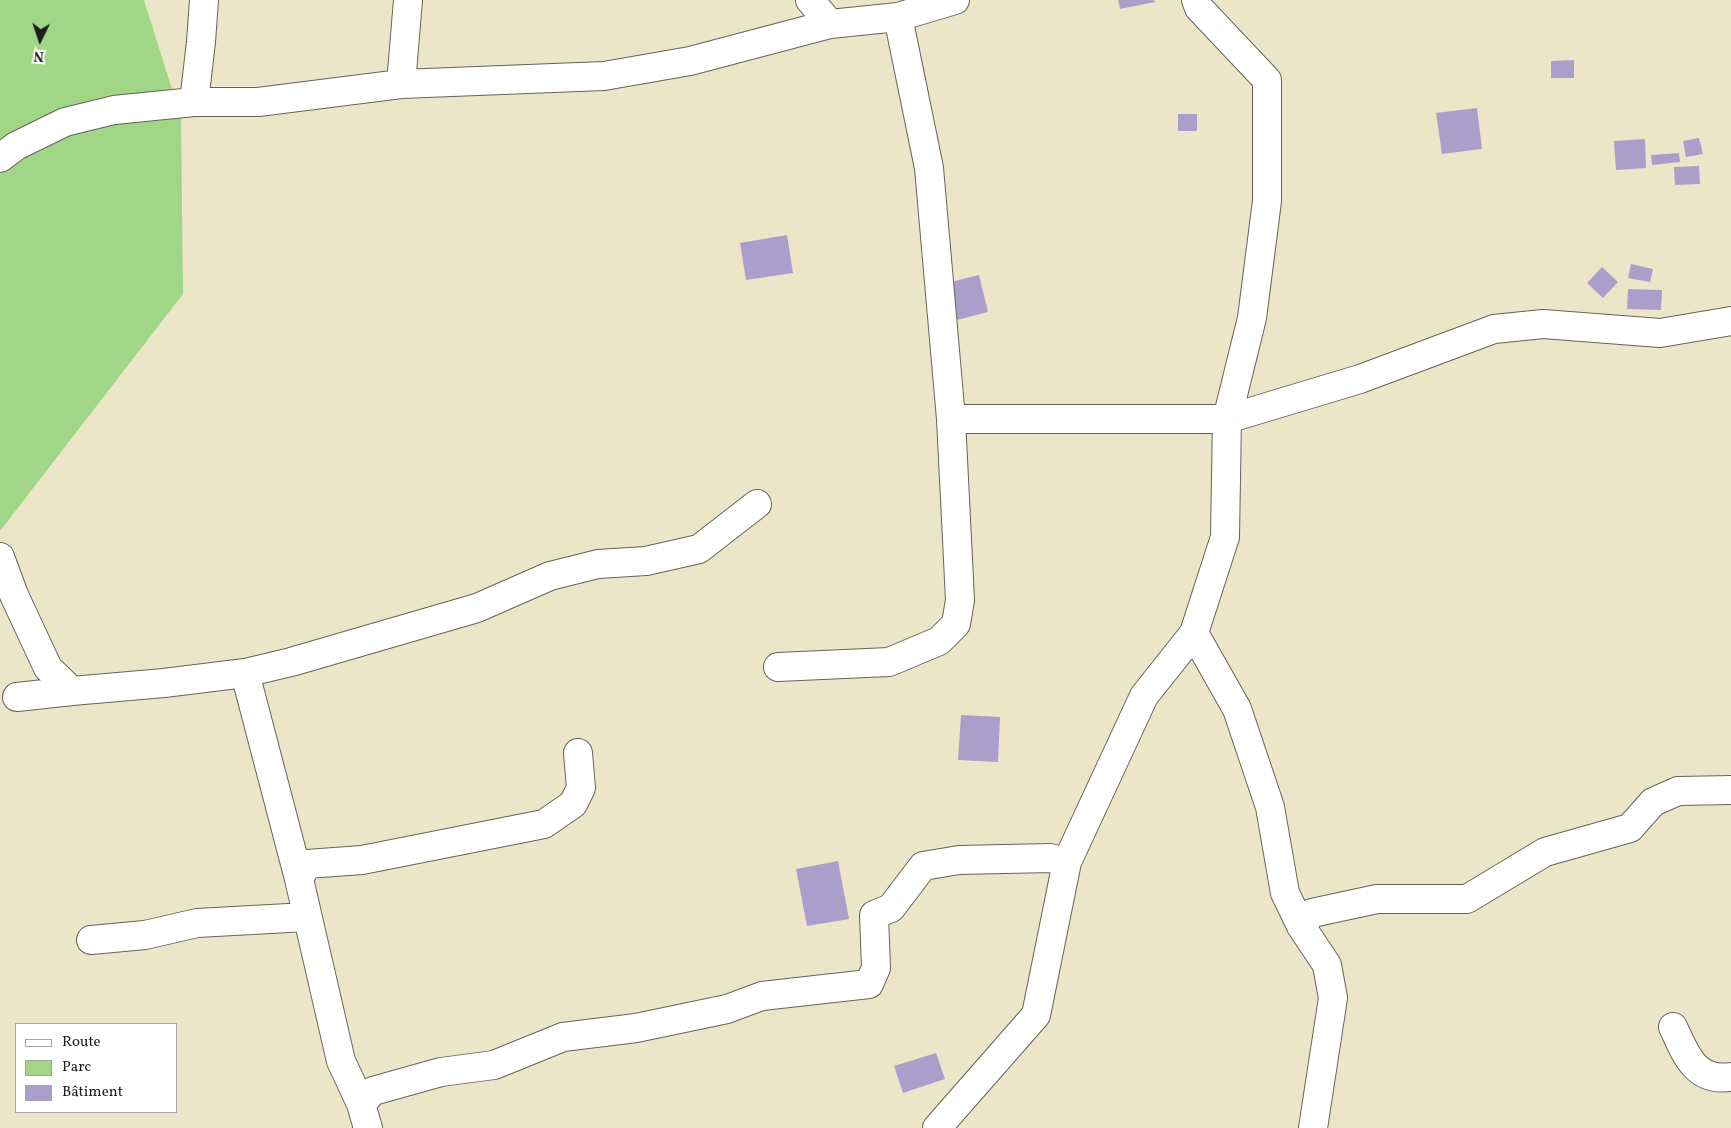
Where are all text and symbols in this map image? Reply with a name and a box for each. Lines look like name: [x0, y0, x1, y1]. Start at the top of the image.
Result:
north arrow: [15, 15, 65, 65]
text: N: [33, 46, 45, 65]
legend: [15, 1023, 178, 1113]
text: Route: [62, 1032, 101, 1053]
text: Parc: [62, 1057, 91, 1078]
text: Bâtiment: [62, 1082, 123, 1103]

